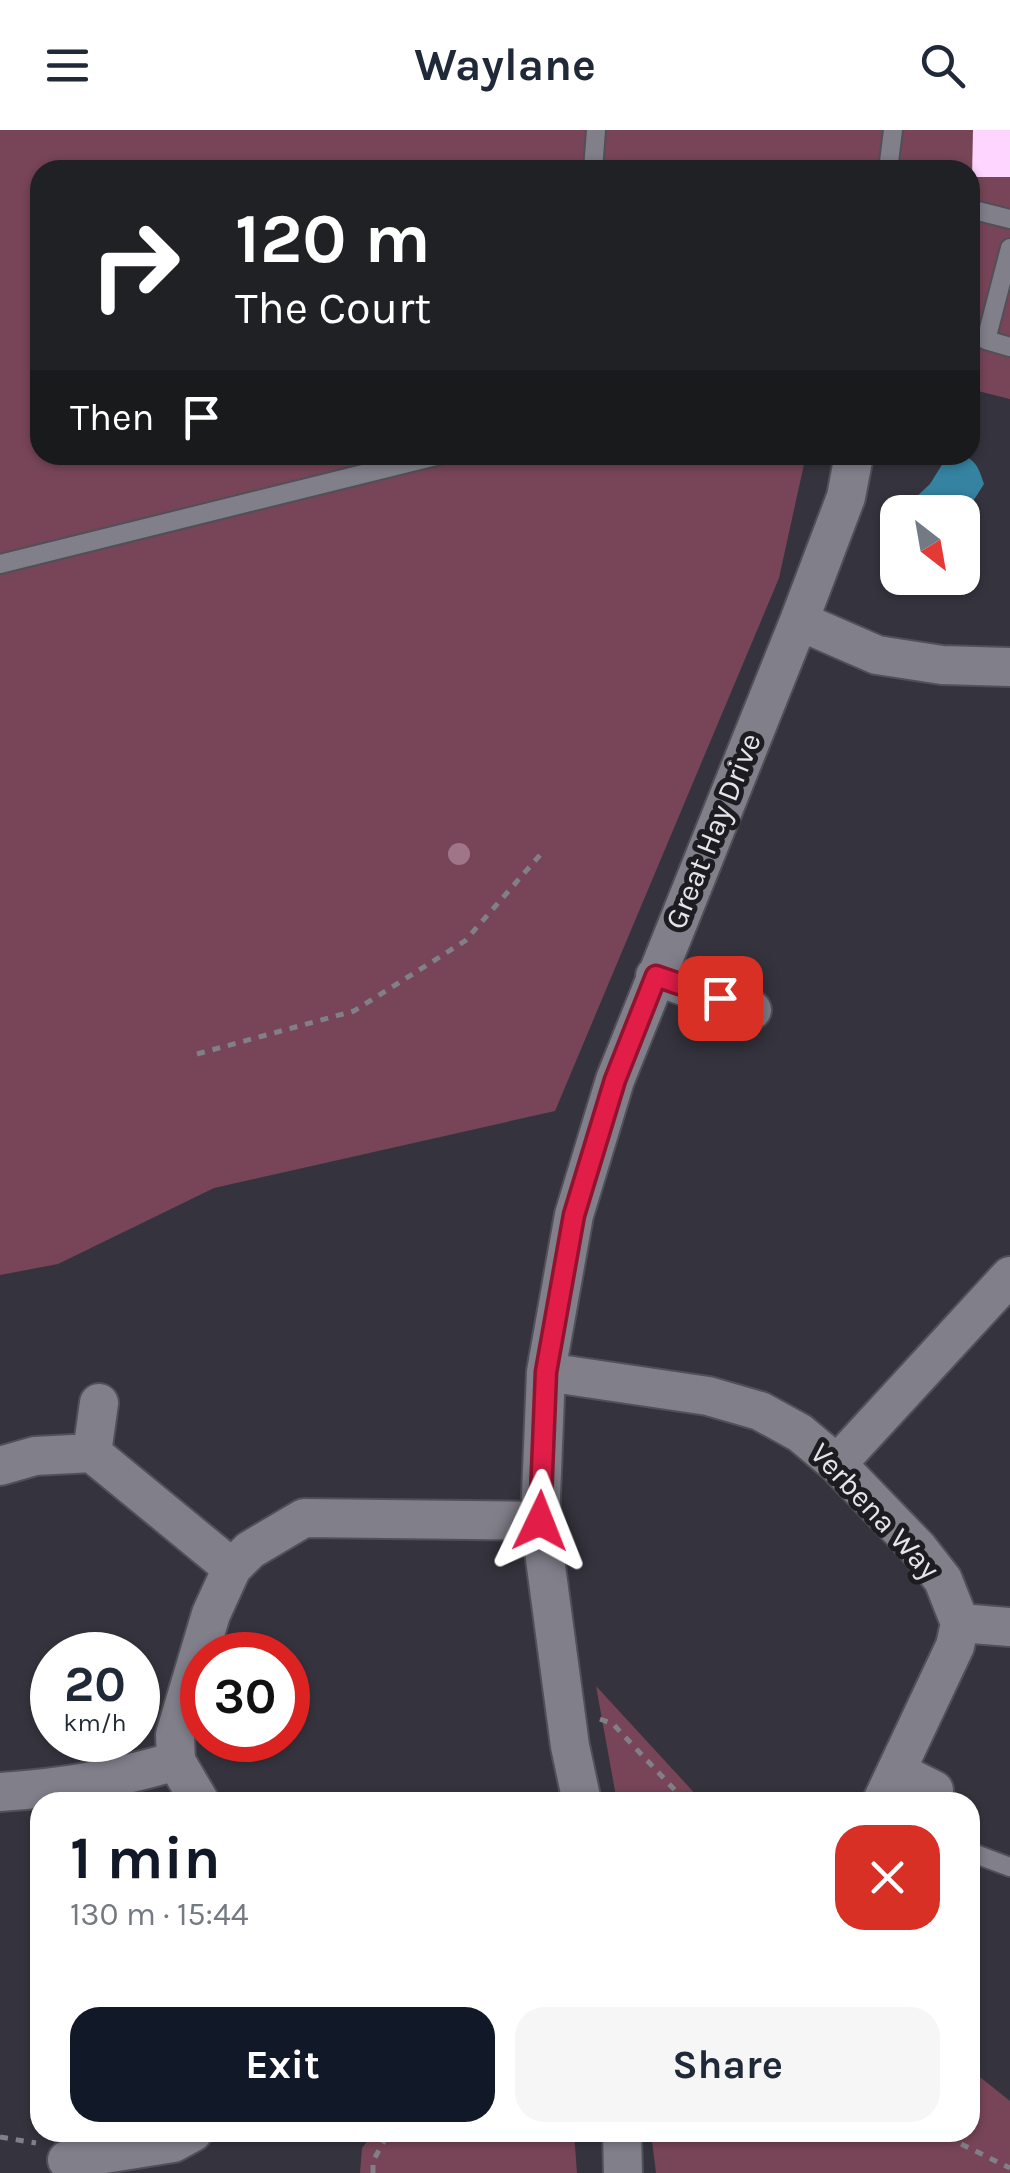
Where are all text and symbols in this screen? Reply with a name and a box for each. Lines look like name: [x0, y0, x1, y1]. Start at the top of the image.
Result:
icon: menu: [40, 38, 95, 93]
icon: search: [915, 38, 970, 93]
text: Waylane: [414, 39, 596, 91]
text: 120 m: [235, 198, 431, 280]
icon: right: [70, 200, 200, 330]
text: The Court: [235, 282, 431, 334]
icon: arrive: [174, 390, 229, 445]
text: Then: [70, 395, 154, 440]
north arrow: [880, 495, 980, 595]
map controls: [880, 495, 980, 595]
street label: Great Hay Drive: [657, 728, 769, 934]
pin: [678, 956, 763, 1041]
icon: arrive: [693, 971, 748, 1026]
street label: Verbena Way: [803, 1435, 947, 1587]
position arrow: [488, 1469, 592, 1573]
speed limit sign: 30: [180, 1632, 310, 1762]
text: 20: [64, 1655, 126, 1714]
text: km/h: [63, 1708, 127, 1737]
text: 1 min: [70, 1823, 221, 1893]
button: close: [835, 1825, 940, 1930]
text: 130 m · 15:44: [70, 1896, 249, 1933]
button: Exit: [70, 2007, 495, 2122]
button: Share: [515, 2007, 940, 2122]

